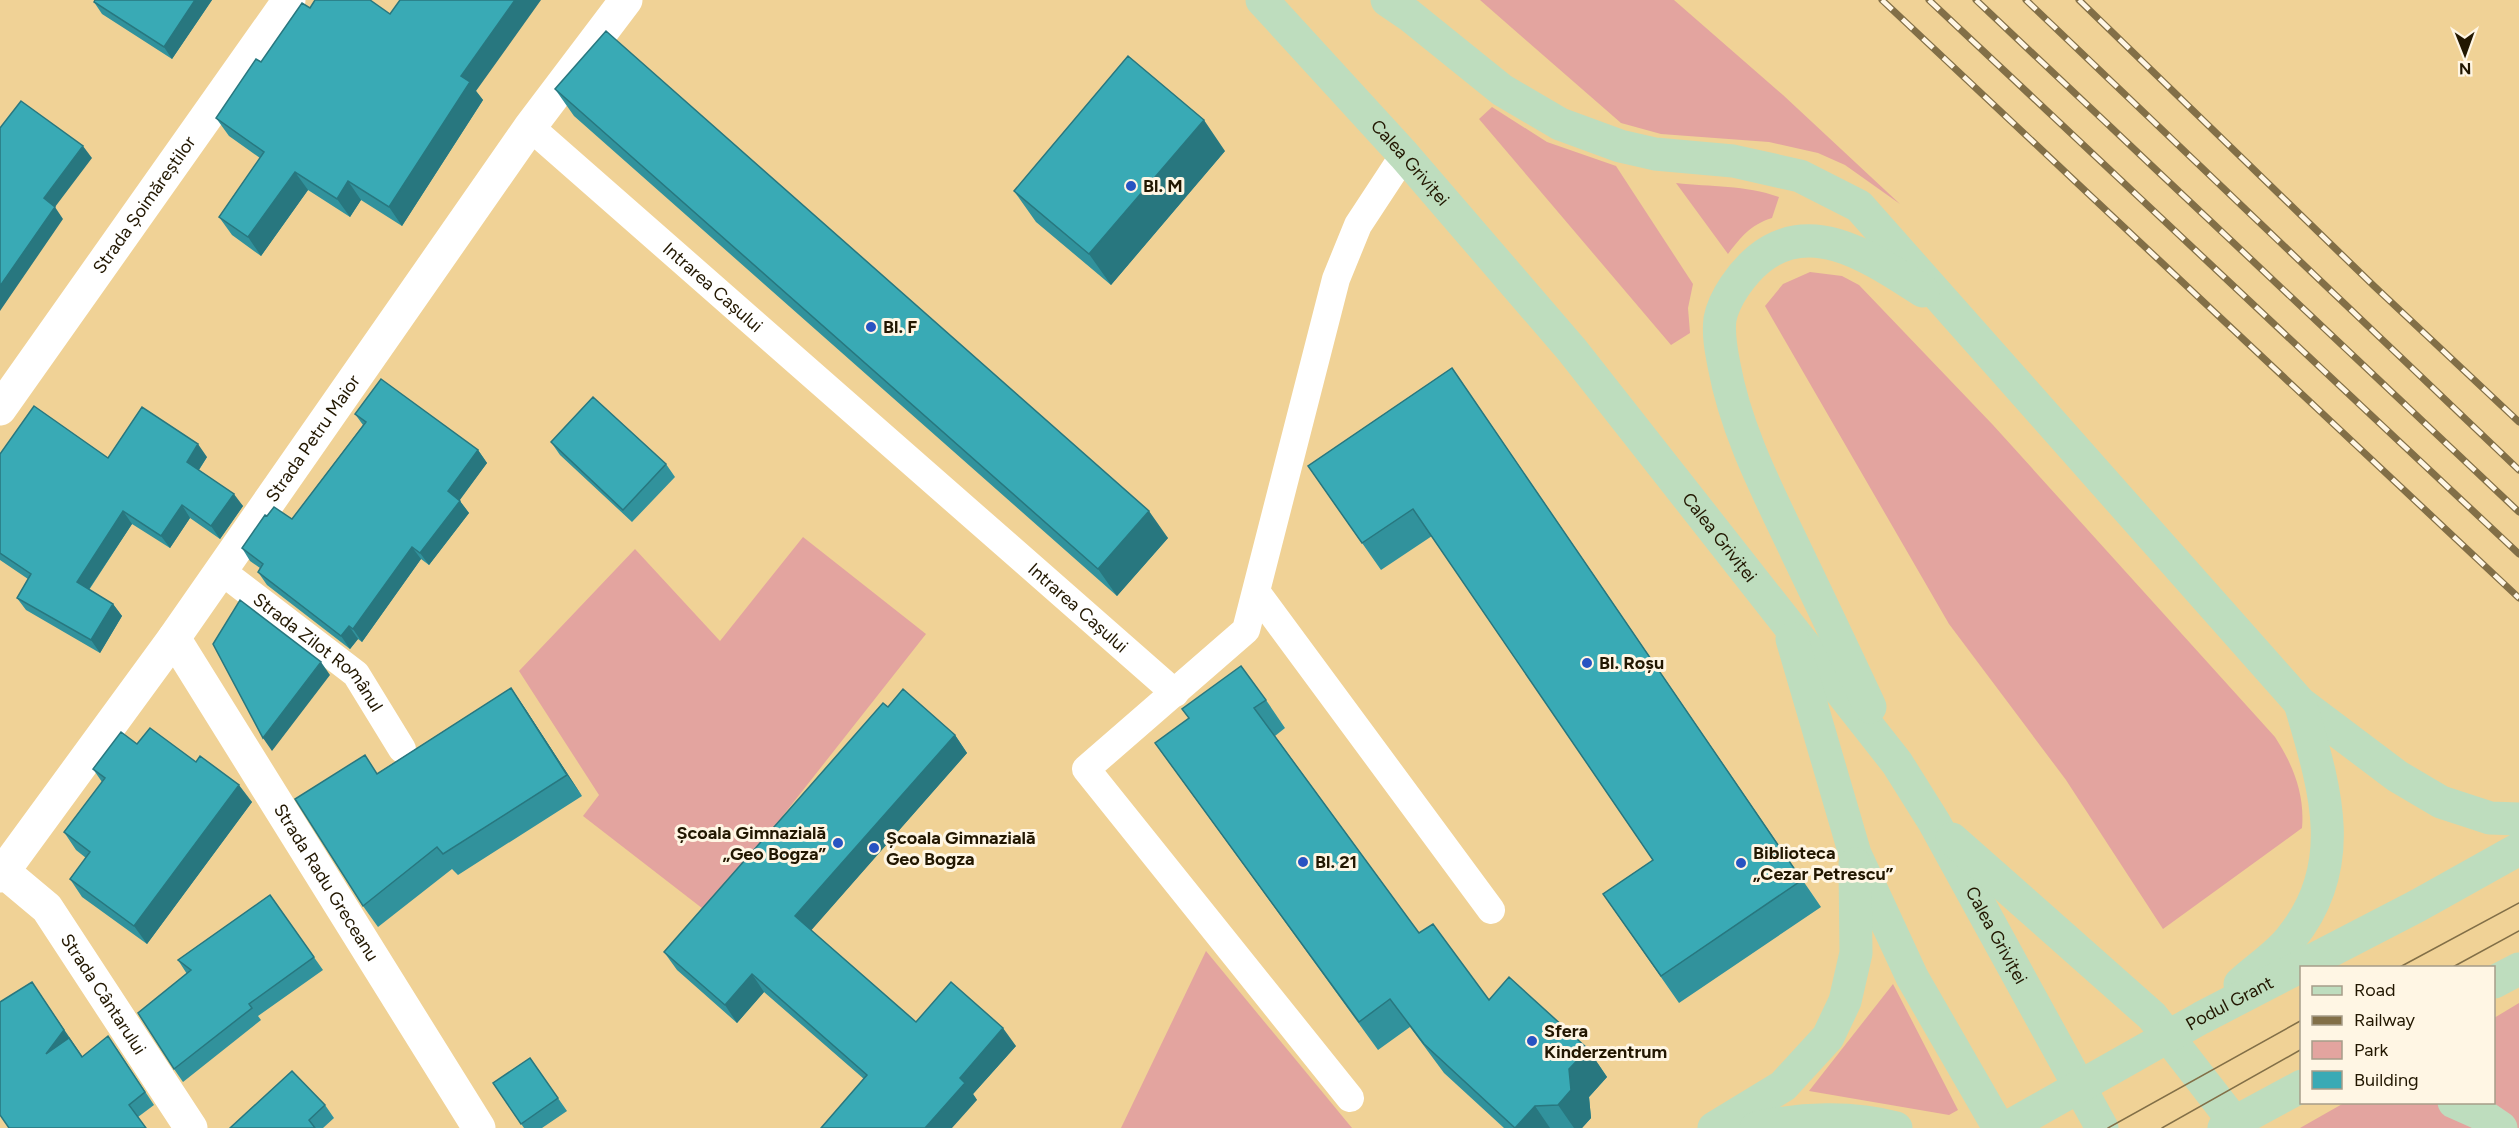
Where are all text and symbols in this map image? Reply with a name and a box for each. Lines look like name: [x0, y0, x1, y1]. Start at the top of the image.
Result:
north arrow: [2435, 24, 2495, 84]
text: N: [2459, 59, 2472, 78]
street label: Calea Griviței: [1366, 115, 1454, 210]
street label: Strada Șoimăreștilor: [88, 132, 200, 278]
place label: Bl. M: [1143, 175, 1183, 197]
marker: Bl. M: [1124, 179, 1138, 193]
street label: Intrarea Cașului: [658, 238, 767, 337]
place label: Bl. F: [883, 316, 917, 338]
marker: Bl. F: [864, 320, 878, 334]
street label: Strada Petru Maior: [261, 371, 365, 506]
street label: Calea Griviței: [1677, 488, 1761, 587]
street label: Intrarea Cașului: [1024, 558, 1132, 657]
street label: Strada Zilot Românul: [249, 588, 388, 716]
place label: Bl. Roșu: [1599, 652, 1664, 674]
marker: Bl. Roșu: [1580, 656, 1594, 670]
street label: Strada Radu Greceanu: [269, 800, 383, 965]
place label: Școala Gimnazială „Geo Bogza”: [676, 822, 827, 865]
place label: Școala Gimnazială Geo Bogza: [886, 827, 1036, 870]
marker: Școala Gimnazială „Geo Bogza”: [831, 836, 845, 850]
marker: Școala Gimnazială Geo Bogza: [867, 841, 881, 855]
place label: Biblioteca „Cezar Petrescu”: [1753, 842, 1894, 885]
place label: Bl. 21: [1315, 851, 1357, 873]
marker: Bl. 21: [1296, 855, 1310, 869]
marker: Biblioteca „Cezar Petrescu”: [1734, 856, 1748, 870]
street label: Calea Griviței: [1961, 883, 2032, 988]
street label: Strada Cântarului: [56, 930, 151, 1059]
legend: [2300, 966, 2495, 1104]
street label: Podul Grant: [2182, 971, 2277, 1035]
text: Road: [2354, 979, 2395, 1001]
text: Railway: [2354, 1009, 2416, 1031]
place label: Sfera Kinderzentrum: [1544, 1020, 1667, 1063]
marker: Sfera Kinderzentrum: [1525, 1034, 1539, 1048]
text: Park: [2354, 1039, 2389, 1061]
text: Building: [2354, 1069, 2419, 1091]

